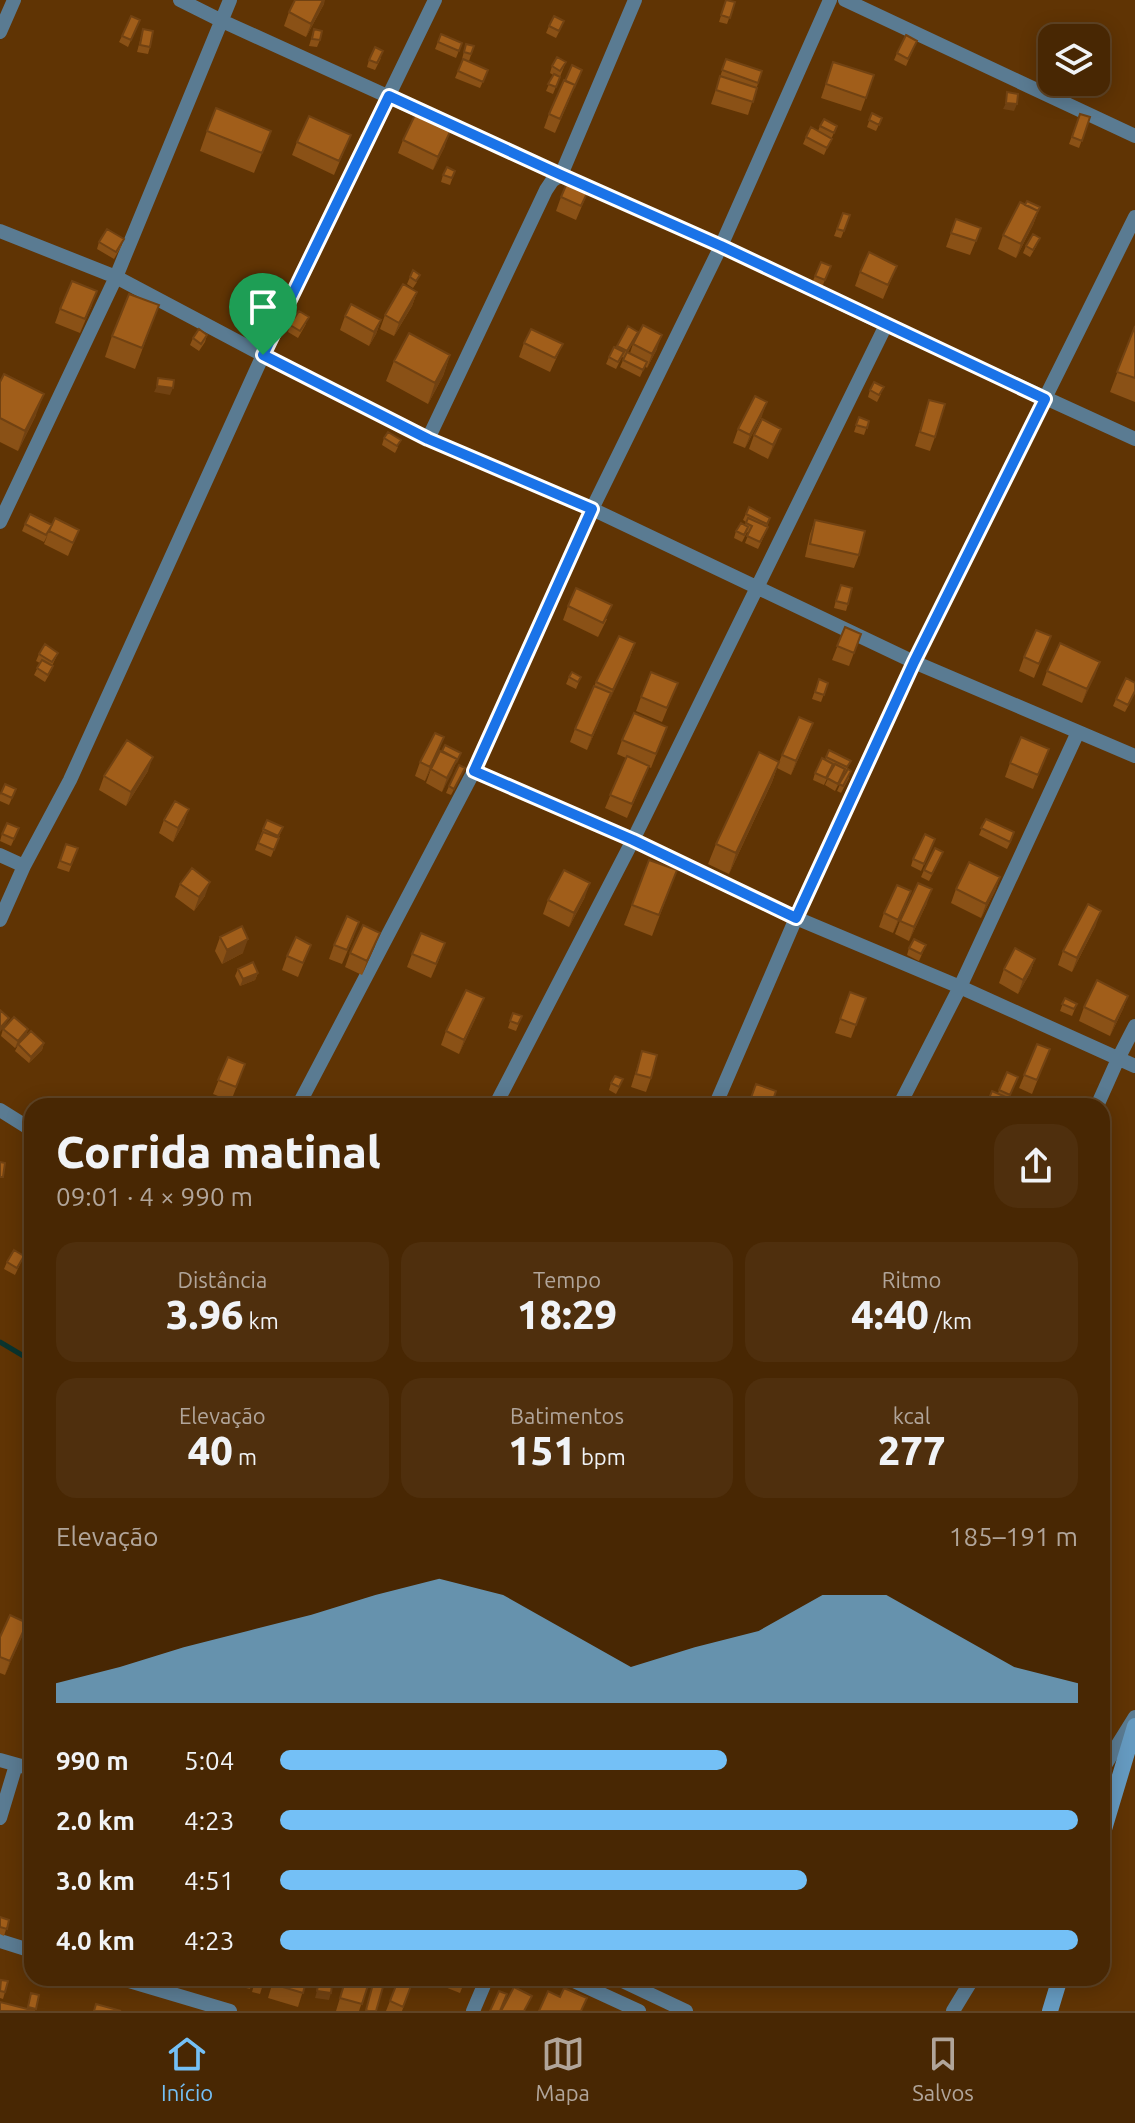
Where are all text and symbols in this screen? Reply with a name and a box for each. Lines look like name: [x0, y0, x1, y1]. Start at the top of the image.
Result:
map controls: [1038, 24, 1110, 96]
button: layers: [1038, 24, 1110, 96]
pin: [229, 273, 297, 355]
icon: arrive: [241, 285, 285, 329]
button: share: [994, 1124, 1078, 1208]
text: Corrida matinal: [56, 1127, 381, 1176]
text: 09:01 · 4 × 990 m: [56, 1182, 253, 1211]
text: Distância: [177, 1267, 267, 1292]
text: Tempo: [533, 1267, 601, 1292]
text: Ritmo: [882, 1267, 941, 1292]
text: 3.96: [166, 1292, 244, 1337]
text: 18:29: [517, 1292, 617, 1337]
text: 4:40: [851, 1292, 929, 1337]
text: km: [244, 1308, 279, 1333]
text: /km: [929, 1308, 972, 1333]
text: Elevação: [179, 1403, 266, 1428]
text: Batimentos: [510, 1403, 624, 1428]
text: kcal: [893, 1403, 931, 1428]
text: 40: [188, 1428, 233, 1473]
text: 151: [508, 1428, 576, 1473]
text: 277: [878, 1428, 946, 1473]
text: m: [233, 1444, 257, 1469]
text: bpm: [576, 1444, 626, 1469]
text: Elevação: [56, 1522, 158, 1551]
text: 185–191 m: [949, 1522, 1078, 1551]
text: 990 m: [56, 1746, 129, 1775]
text: 5:04: [184, 1746, 234, 1775]
text: 2.0 km: [56, 1806, 135, 1835]
text: 4:23: [184, 1806, 234, 1835]
text: 3.0 km: [56, 1866, 135, 1895]
text: 4:51: [184, 1866, 234, 1895]
text: 4.0 km: [56, 1926, 135, 1955]
text: 4:23: [184, 1926, 234, 1955]
tab: Início: [161, 2032, 213, 2105]
tab: Mapa: [535, 2032, 590, 2105]
tab: Salvos: [912, 2032, 974, 2105]

